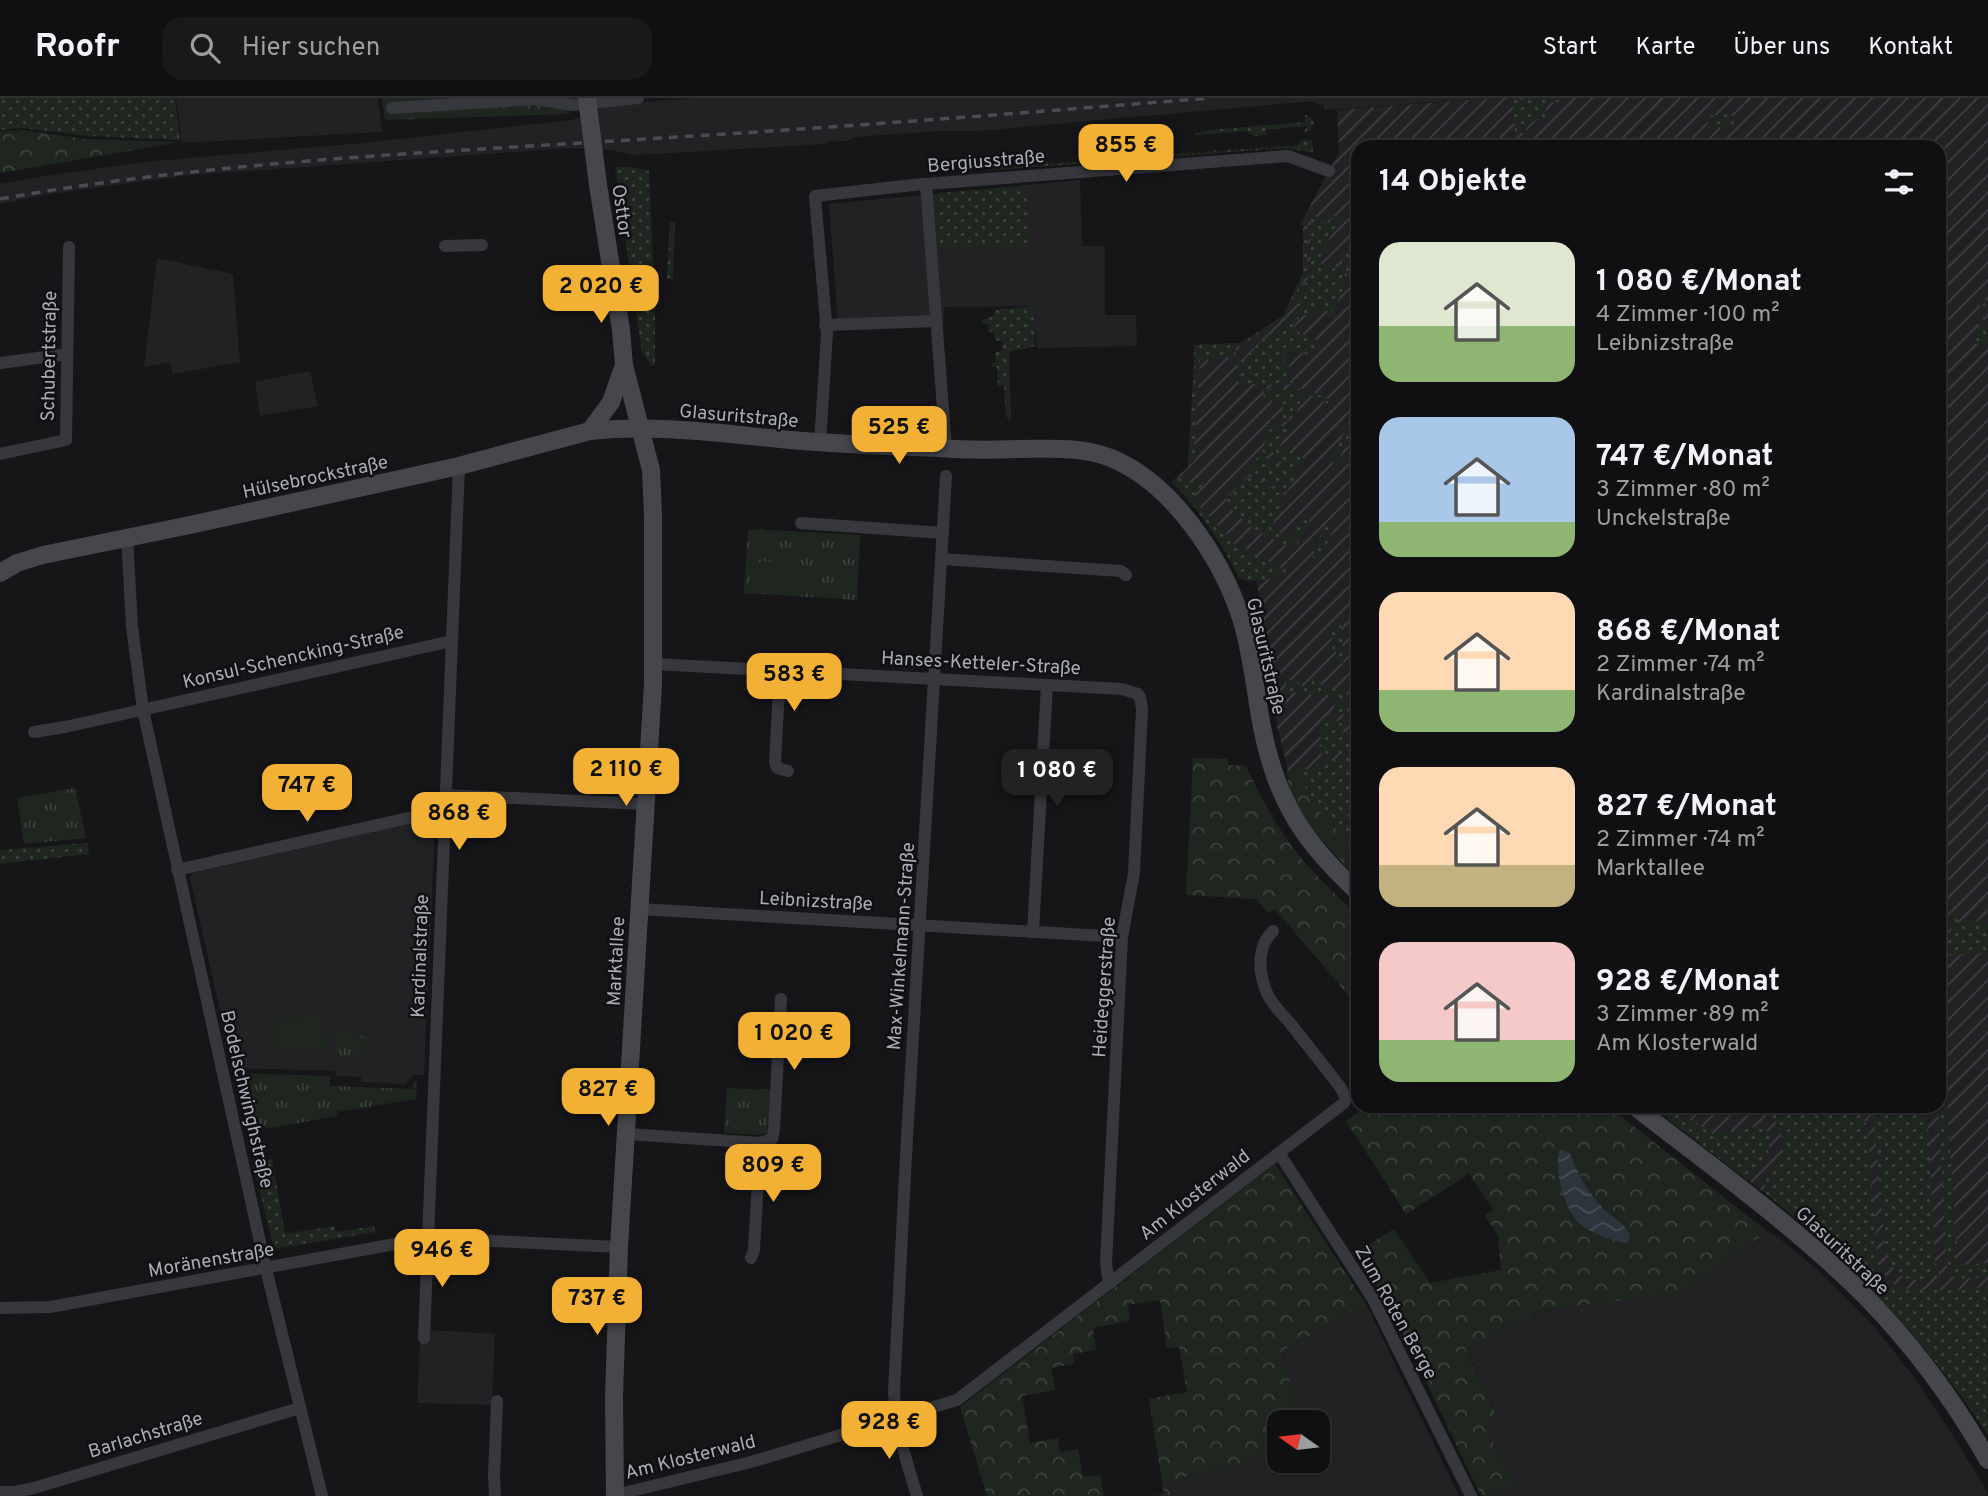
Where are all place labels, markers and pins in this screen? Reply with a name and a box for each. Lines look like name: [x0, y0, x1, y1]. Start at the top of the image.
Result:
pin: 855 €: [1077, 125, 1175, 184]
pin: 2 020 €: [536, 266, 666, 325]
pin: 525 €: [850, 406, 948, 466]
pin: 583 €: [745, 654, 843, 713]
pin: 2 110 €: [561, 748, 691, 808]
pin: 1 080 €: [992, 750, 1122, 809]
pin: 747 €: [258, 764, 356, 824]
pin: 868 €: [410, 792, 508, 852]
pin: 1 020 €: [729, 1012, 859, 1072]
pin: 827 €: [559, 1068, 657, 1128]
pin: 809 €: [724, 1144, 822, 1204]
pin: 946 €: [393, 1230, 491, 1289]
pin: 737 €: [548, 1278, 646, 1337]
pin: 928 €: [840, 1402, 938, 1461]

